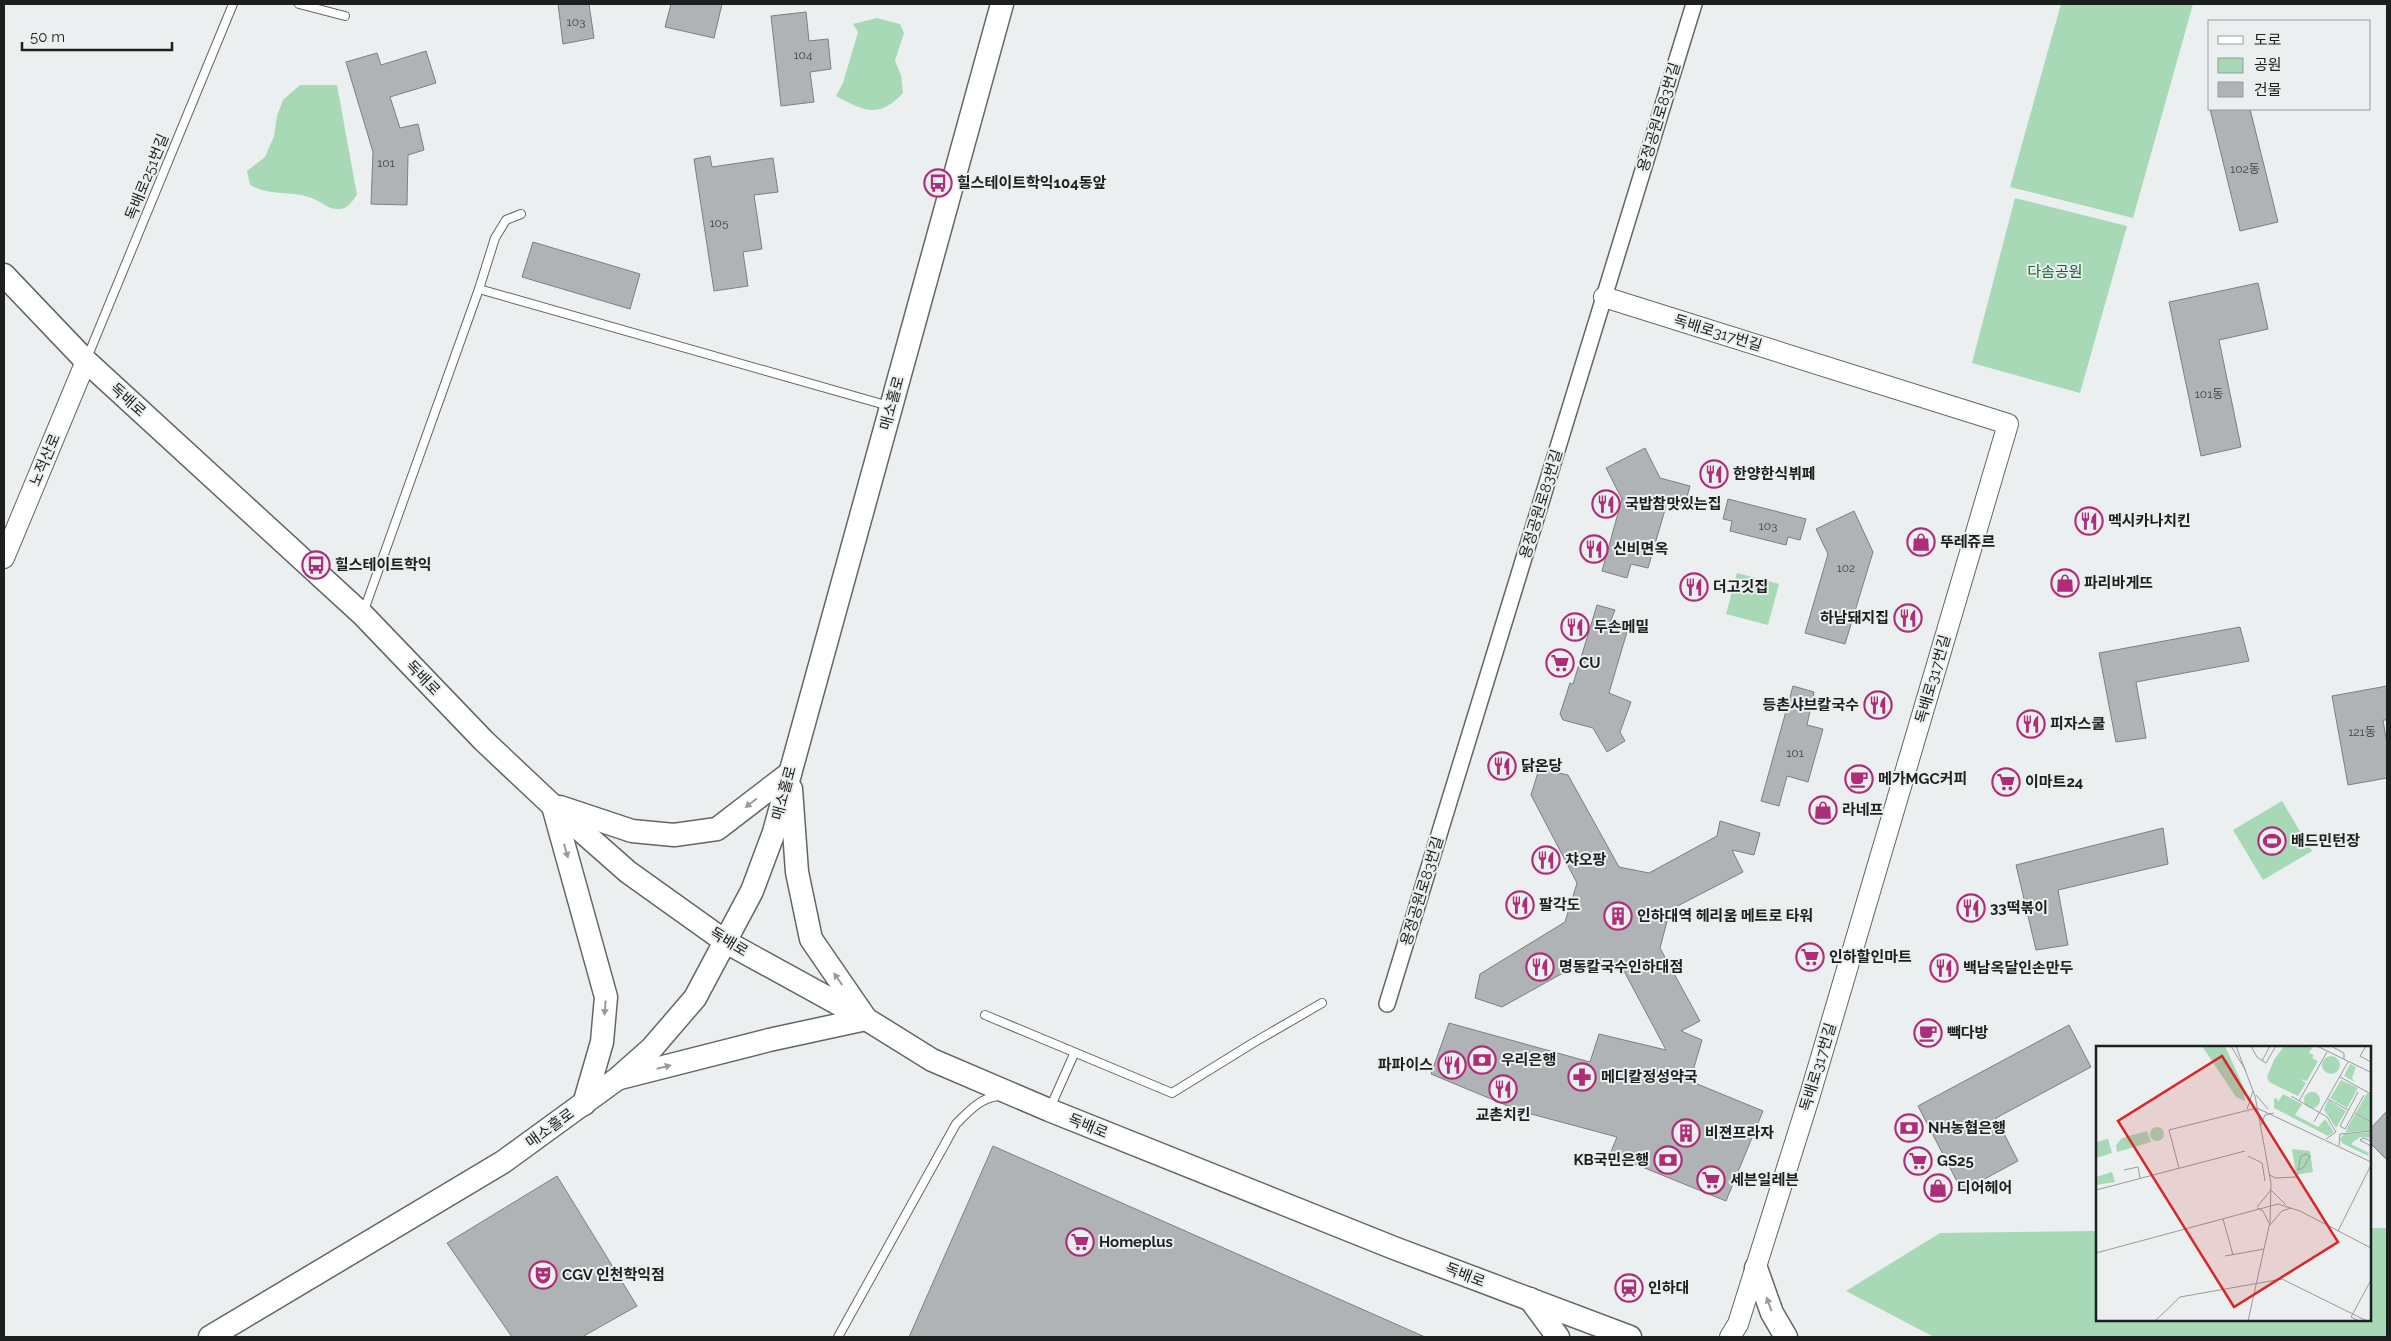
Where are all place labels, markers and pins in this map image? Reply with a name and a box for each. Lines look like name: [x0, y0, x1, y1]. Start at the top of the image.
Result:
bus stop icon: 힐스테이트학익104동앞: [923, 168, 953, 198]
place label: 힐스테이트학익104동앞: [957, 174, 1107, 192]
restaurant icon: 한양한식뷔페: [1699, 459, 1729, 489]
place label: 한양한식뷔페: [1733, 465, 1816, 483]
restaurant icon: 국밥참맛있는집: [1591, 489, 1621, 519]
place label: 국밥참맛있는집: [1625, 495, 1722, 513]
restaurant icon: 멕시카나치킨: [2074, 506, 2104, 536]
place label: 멕시카나치킨: [2108, 512, 2191, 530]
shop icon: 뚜레쥬르: [1906, 527, 1936, 557]
place label: 뚜레쥬르: [1940, 533, 1995, 551]
restaurant icon: 신비면옥: [1579, 534, 1609, 564]
place label: 신비면옥: [1613, 540, 1668, 558]
bus stop icon: 힐스테이트학익: [301, 550, 331, 580]
place label: 힐스테이트학익: [335, 556, 432, 574]
shop icon: 파리바게뜨: [2050, 568, 2080, 598]
restaurant icon: 더고깃집: [1679, 572, 1709, 602]
place label: 파리바게뜨: [2084, 574, 2153, 592]
place label: 더고깃집: [1713, 578, 1768, 596]
restaurant icon: 하남돼지집: [1893, 603, 1923, 633]
place label: 하남돼지집: [1820, 609, 1889, 627]
restaurant icon: 두손메밀: [1560, 612, 1590, 642]
place label: 두손메밀: [1594, 618, 1649, 636]
supermarket icon: CU: [1545, 648, 1575, 678]
place label: CU: [1579, 654, 1601, 672]
restaurant icon: 등촌샤브칼국수: [1863, 690, 1893, 720]
place label: 등촌샤브칼국수: [1762, 696, 1859, 714]
restaurant icon: 피자스쿨: [2016, 709, 2046, 739]
place label: 피자스쿨: [2050, 715, 2105, 733]
restaurant icon: 닭온당: [1487, 751, 1517, 781]
place label: 닭온당: [1521, 757, 1563, 775]
cafe icon: 메가MGC커피: [1844, 764, 1874, 794]
supermarket icon: 이마트24: [1991, 767, 2021, 797]
place label: 메가MGC커피: [1878, 770, 1967, 788]
place label: 이마트24: [2025, 773, 2084, 791]
shop icon: 라네프: [1808, 795, 1838, 825]
place label: 라네프: [1842, 801, 1884, 819]
sports icon: 배드민턴장: [2257, 826, 2287, 856]
place label: 배드민턴장: [2291, 832, 2360, 850]
restaurant icon: 챠오팡: [1531, 845, 1561, 875]
place label: 챠오팡: [1565, 851, 1607, 869]
restaurant icon: 팔각도: [1505, 890, 1535, 920]
restaurant icon: 33떡볶이: [1956, 893, 1986, 923]
place label: 팔각도: [1539, 896, 1581, 914]
place label: 33떡볶이: [1990, 899, 2048, 917]
building icon: 인하대역 헤리움 메트로 타워: [1603, 901, 1633, 931]
place label: 인하대역 헤리움 메트로 타워: [1637, 907, 1813, 925]
supermarket icon: 인하할인마트: [1795, 942, 1825, 972]
place label: 인하할인마트: [1829, 948, 1912, 966]
restaurant icon: 명동칼국수인하대점: [1525, 952, 1555, 982]
restaurant icon: 백남옥달인손만두: [1929, 953, 1959, 983]
place label: 명동칼국수인하대점: [1559, 958, 1683, 976]
place label: 백남옥달인손만두: [1963, 959, 2074, 977]
cafe icon: 빽다방: [1913, 1018, 1943, 1048]
place label: 빽다방: [1947, 1024, 1989, 1042]
bank icon: 우리은행: [1467, 1045, 1497, 1075]
restaurant icon: 파파이스: [1437, 1050, 1467, 1080]
place label: 우리은행: [1501, 1051, 1556, 1069]
place label: 파파이스: [1378, 1056, 1433, 1074]
pharmacy icon: 메디칼정성약국: [1567, 1062, 1597, 1092]
place label: 메디칼정성약국: [1601, 1068, 1698, 1086]
restaurant icon: 교촌치킨: [1488, 1074, 1518, 1104]
place label: 교촌치킨: [1475, 1106, 1531, 1124]
bank icon: NH농협은행: [1894, 1113, 1924, 1143]
building icon: 비젼프라자: [1671, 1118, 1701, 1148]
place label: NH농협은행: [1928, 1119, 2006, 1137]
place label: 비젼프라자: [1705, 1124, 1774, 1142]
bank icon: KB국민은행: [1653, 1145, 1683, 1175]
supermarket icon: GS25: [1903, 1146, 1933, 1176]
place label: KB국민은행: [1574, 1151, 1649, 1169]
place label: GS25: [1937, 1152, 1974, 1170]
supermarket icon: 세븐일레븐: [1696, 1165, 1726, 1195]
place label: 세븐일레븐: [1730, 1171, 1799, 1189]
shop icon: 디어헤어: [1923, 1173, 1953, 1203]
place label: 디어헤어: [1957, 1179, 2012, 1197]
supermarket icon: Homeplus: [1065, 1227, 1095, 1257]
place label: Homeplus: [1099, 1233, 1173, 1251]
theatre icon: CGV 인천학익점: [528, 1260, 558, 1290]
place label: CGV 인천학익점: [562, 1266, 665, 1284]
station icon: 인하대: [1614, 1273, 1644, 1303]
place label: 인하대: [1648, 1279, 1689, 1297]

